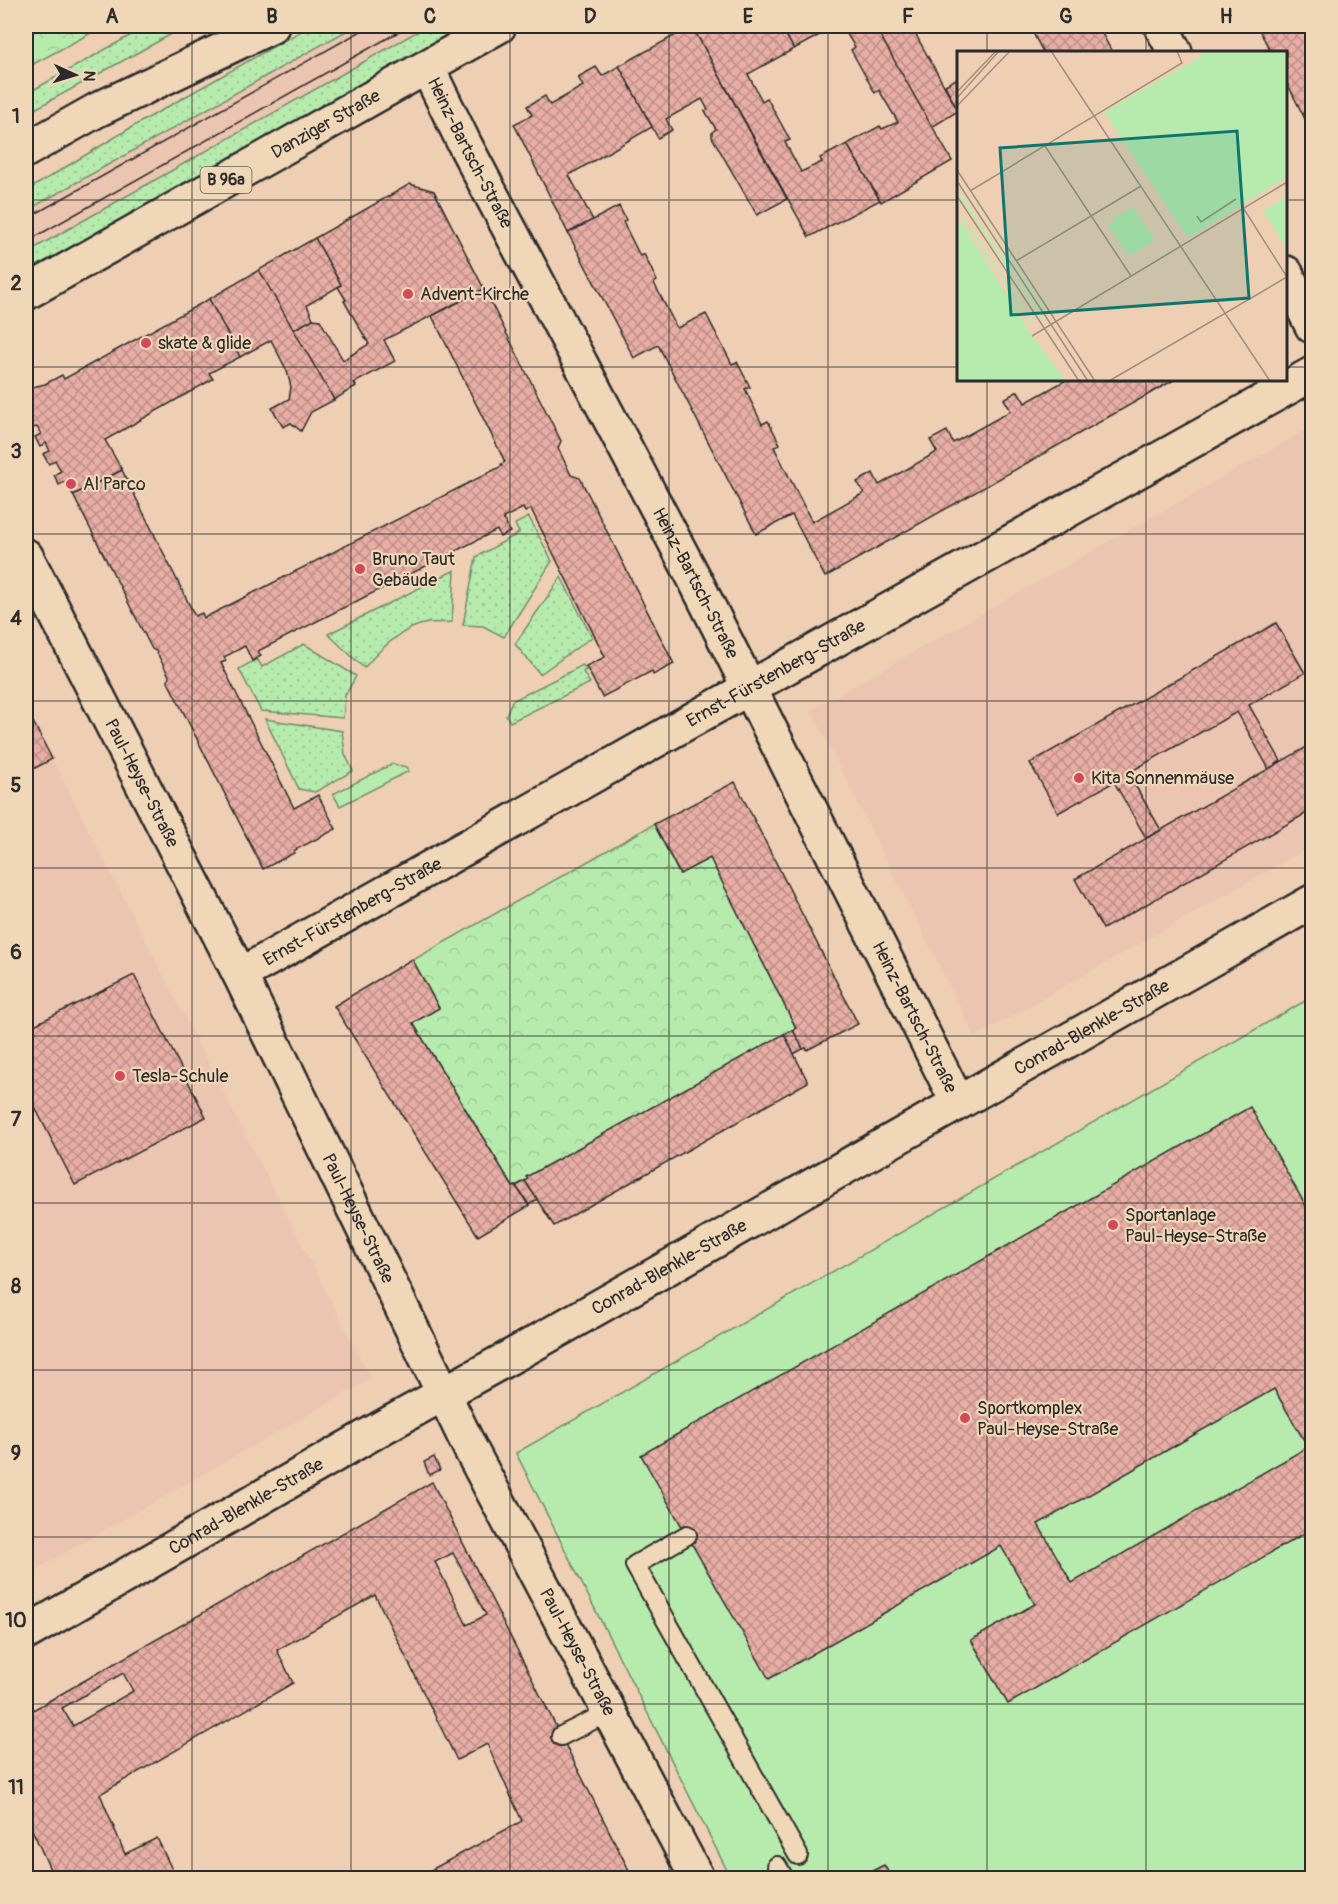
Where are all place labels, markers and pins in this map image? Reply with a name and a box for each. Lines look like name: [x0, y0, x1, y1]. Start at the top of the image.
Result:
place label: Advent-Kirche: [420, 283, 529, 306]
marker: Advent-Kirche: [401, 287, 415, 301]
place label: skate & glide: [158, 332, 251, 355]
marker: skate & glide: [139, 336, 153, 350]
place label: Al Parco: [83, 473, 146, 496]
marker: Al Parco: [64, 477, 78, 491]
place label: Bruno Taut Gebäude: [372, 548, 456, 592]
marker: Bruno Taut Gebäude: [353, 562, 367, 576]
place label: Kita Sonnenmäuse: [1091, 767, 1234, 790]
marker: Kita Sonnenmäuse: [1072, 771, 1086, 785]
place label: Tesla-Schule: [132, 1065, 229, 1088]
marker: Tesla-Schule: [113, 1069, 127, 1083]
place label: Sportanlage Paul-Heyse-Straße: [1125, 1204, 1266, 1248]
marker: Sportanlage Paul-Heyse-Straße: [1106, 1218, 1120, 1232]
place label: Sportkomplex Paul-Heyse-Straße: [977, 1397, 1118, 1441]
marker: Sportkomplex Paul-Heyse-Straße: [958, 1411, 972, 1425]

